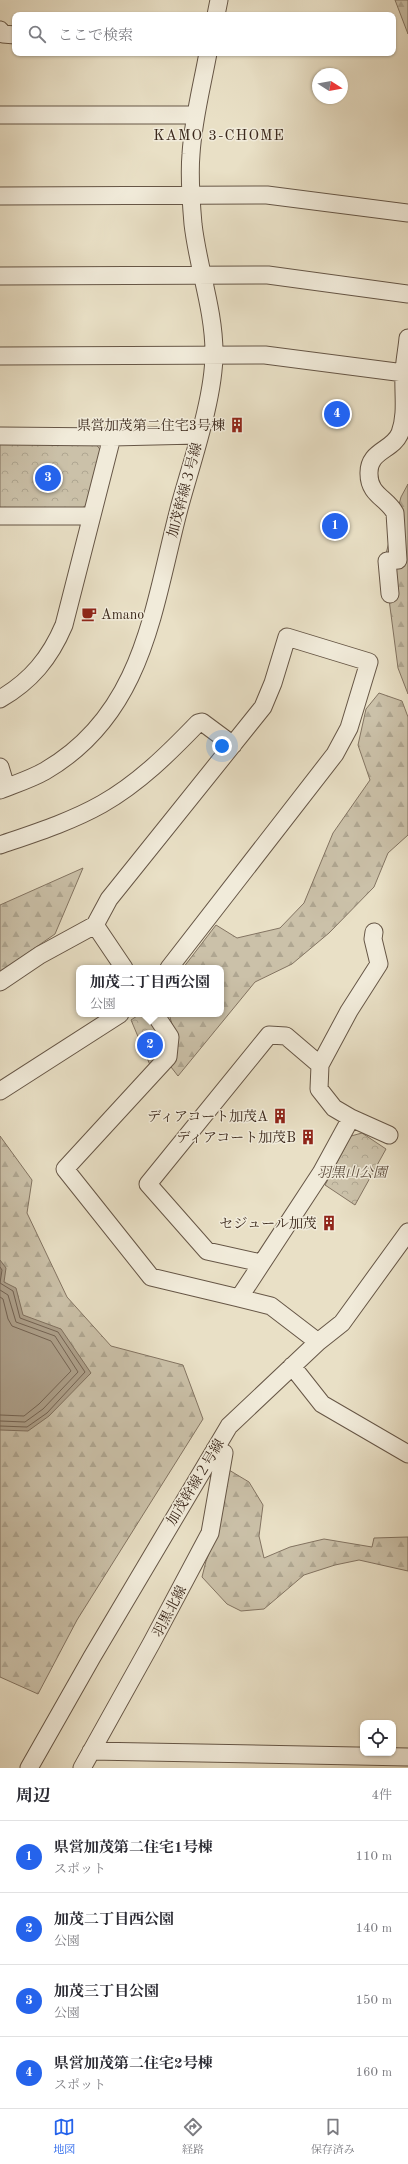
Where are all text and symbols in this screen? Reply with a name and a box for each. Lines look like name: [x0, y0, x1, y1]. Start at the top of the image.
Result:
search box: [12, 12, 396, 56]
icon: search: [26, 23, 48, 45]
text: ここで検索: [58, 29, 133, 44]
north arrow: [312, 68, 348, 104]
district label: KAMO 3-CHOME: [153, 129, 285, 144]
pin: 4: [324, 399, 350, 429]
building icon: 県営加茂第二住宅3号棟: [228, 416, 246, 434]
place label: 県営加茂第二住宅3号棟: [77, 418, 225, 433]
street label: 加茂幹線３号線: [165, 441, 204, 539]
pin: 3: [35, 463, 61, 493]
pin: 1: [322, 511, 348, 541]
cafe icon: Amano: [80, 605, 98, 623]
place label: Amano: [101, 608, 144, 622]
your location: [212, 736, 232, 756]
popup: [76, 965, 224, 1017]
text: 加茂二丁目西公園: [90, 976, 210, 991]
text: 公園: [90, 998, 116, 1011]
pin: 2: [137, 1030, 163, 1060]
building icon: ディアコート加茂A: [271, 1107, 289, 1125]
place label: ディアコート加茂A: [147, 1109, 268, 1124]
building icon: ディアコート加茂B: [299, 1128, 317, 1146]
place label: ディアコート加茂B: [176, 1130, 296, 1145]
park label: 羽黒山公園: [317, 1165, 389, 1180]
building icon: セジュール加茂: [320, 1214, 338, 1232]
place label: セジュール加茂: [220, 1216, 317, 1231]
street label: 加茂幹線２号線: [164, 1436, 227, 1528]
street label: 羽黒北線: [150, 1583, 189, 1639]
map controls: [360, 1720, 396, 1756]
button: locate: [360, 1720, 396, 1756]
text: 周辺: [16, 1788, 50, 1805]
text: 4件: [371, 1789, 392, 1802]
text: 県営加茂第二住宅1号棟: [54, 1841, 213, 1856]
text: 1: [25, 1850, 33, 1863]
text: 110 m: [355, 1850, 392, 1863]
text: スポット: [54, 1863, 106, 1876]
text: 加茂二丁目西公園: [54, 1913, 174, 1928]
text: 2: [25, 1922, 33, 1935]
text: 140 m: [355, 1922, 392, 1935]
text: 公園: [54, 1935, 80, 1948]
text: 加茂三丁目公園: [54, 1985, 159, 2000]
text: 3: [25, 1994, 33, 2007]
text: 150 m: [355, 1994, 392, 2007]
text: 公園: [54, 2007, 80, 2020]
text: 県営加茂第二住宅2号棟: [54, 2057, 213, 2072]
text: 4: [25, 2066, 33, 2079]
text: 160 m: [355, 2066, 392, 2079]
text: スポット: [54, 2079, 106, 2092]
tab: 地図: [53, 2116, 75, 2158]
tab: 経路: [182, 2116, 204, 2158]
tab: 保存済み: [311, 2116, 355, 2158]

